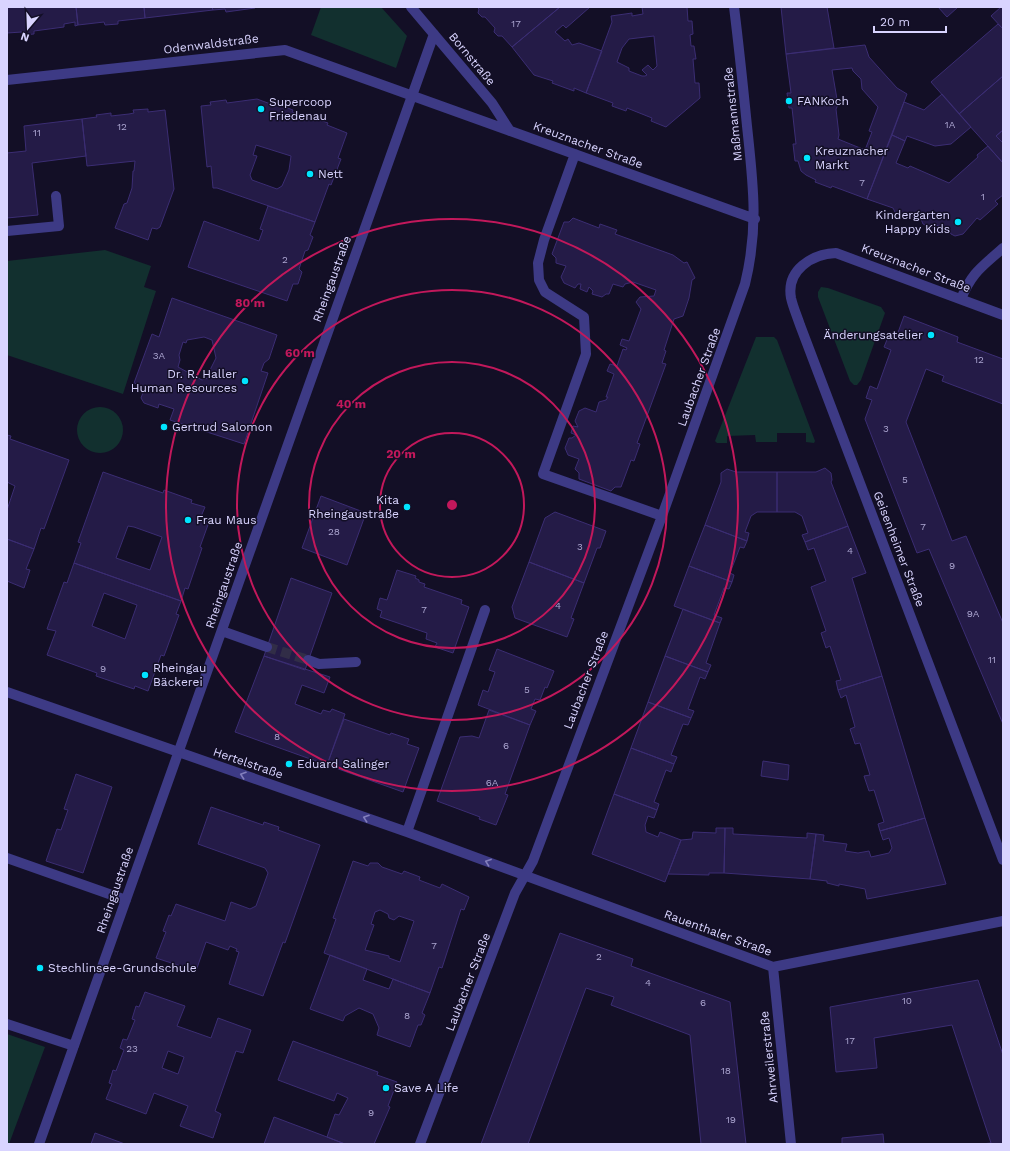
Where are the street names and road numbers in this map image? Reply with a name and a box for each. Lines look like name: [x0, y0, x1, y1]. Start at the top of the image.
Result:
street label: Bornstraße: [446, 30, 498, 88]
street label: Odenwaldstraße: [163, 31, 259, 57]
street label: Maßmannstraße: [721, 66, 745, 162]
street label: Kreuznacher Straße: [531, 119, 645, 171]
street label: Rheingaustraße: [310, 234, 354, 324]
street label: Kreuznacher Straße: [859, 241, 973, 295]
street label: Laubacher Straße: [675, 326, 723, 428]
street label: Geisenheimer Straße: [870, 489, 928, 609]
street label: Rheingaustraße: [203, 540, 245, 630]
street label: Laubacher Straße: [561, 629, 611, 731]
street label: Hertelstraße: [211, 744, 285, 782]
street label: Rheingaustraße: [94, 845, 136, 935]
street label: Rauenthaler Straße: [662, 907, 774, 959]
street label: Laubacher Straße: [443, 931, 493, 1033]
street label: Ahrweilerstraße: [757, 1010, 781, 1104]

